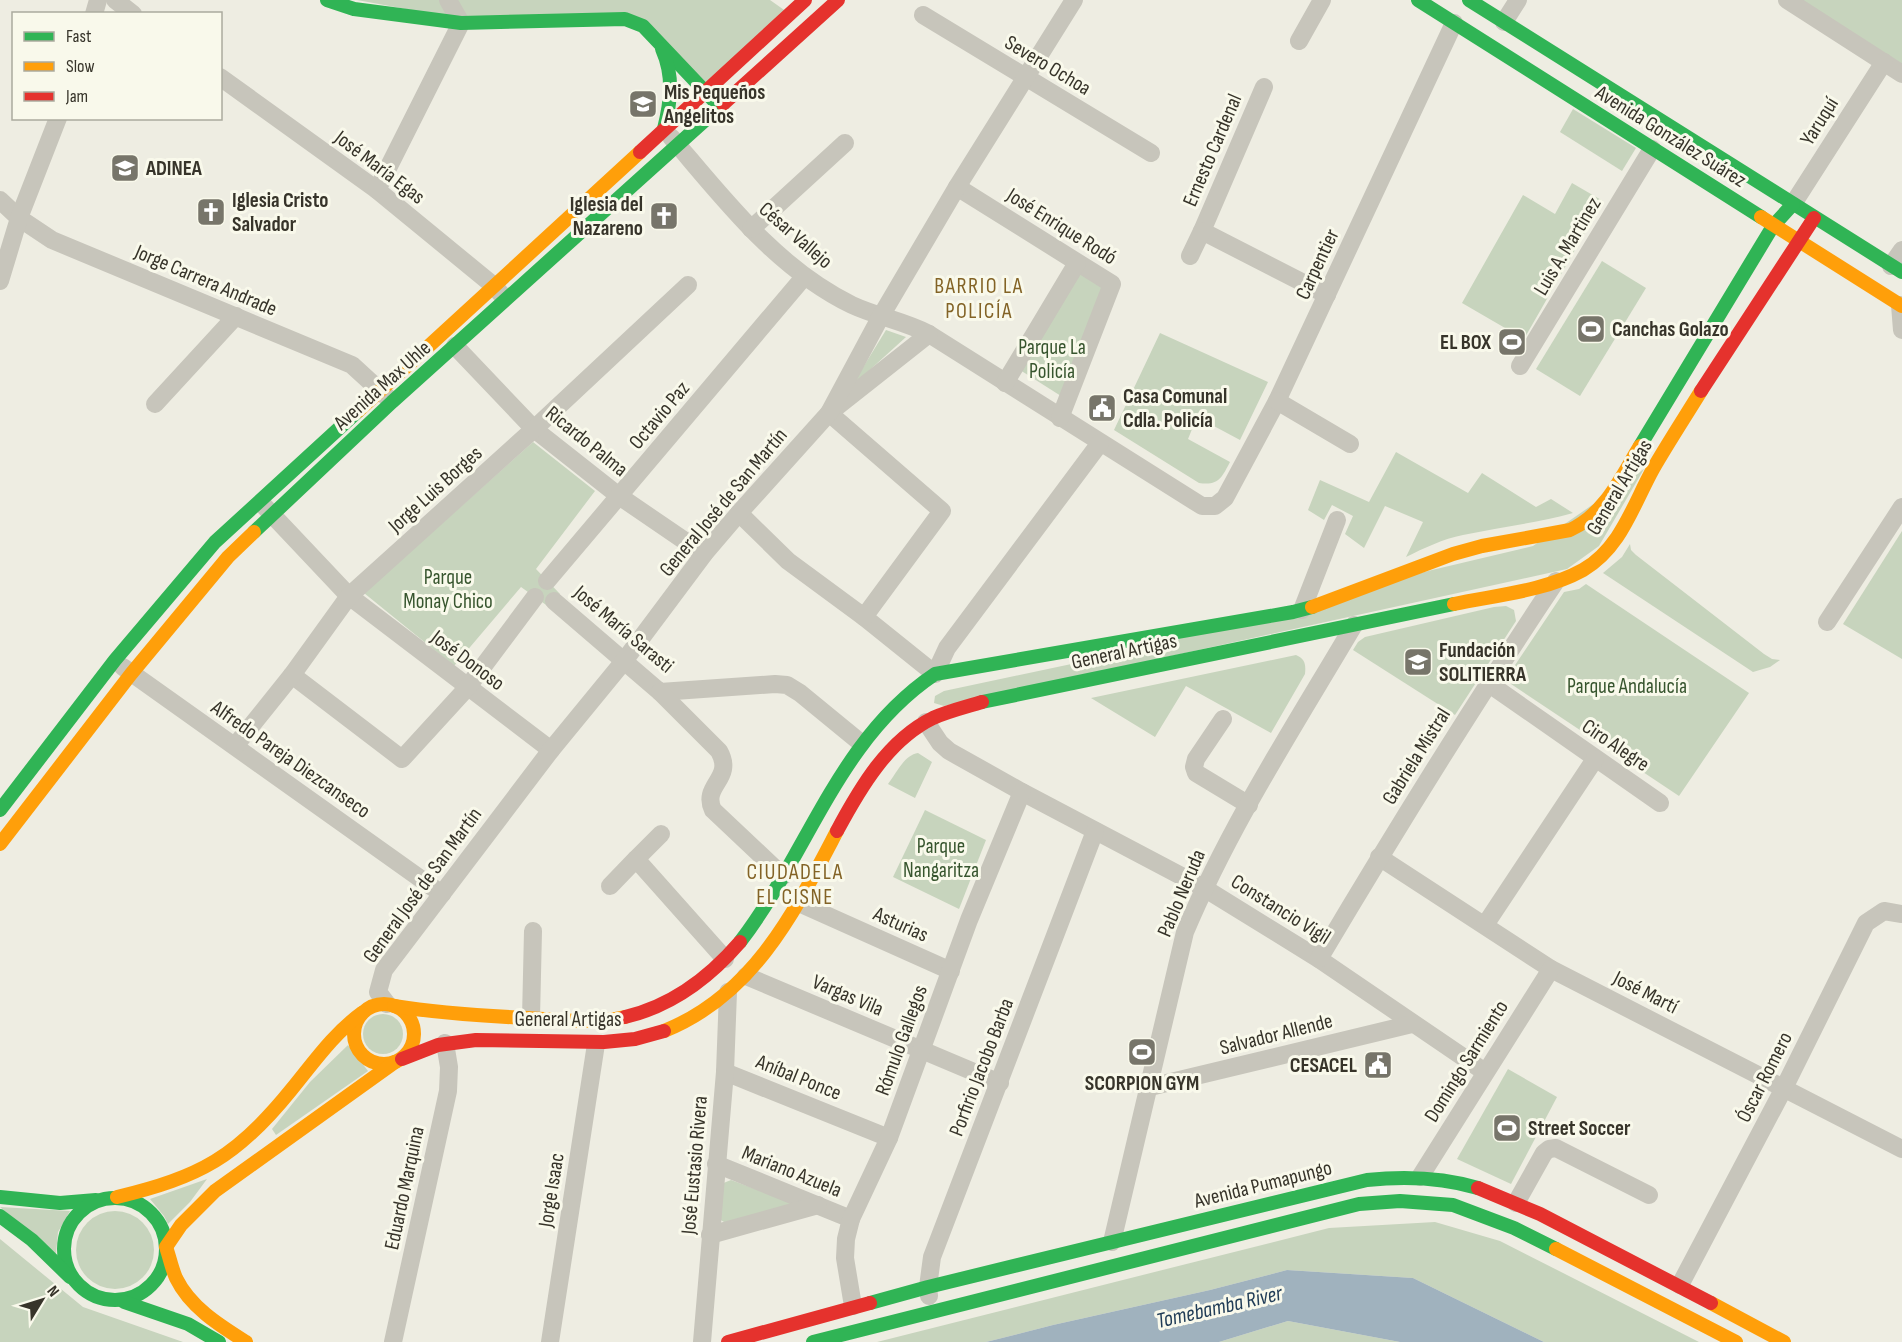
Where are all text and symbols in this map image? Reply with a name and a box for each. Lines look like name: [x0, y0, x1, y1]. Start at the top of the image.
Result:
legend: [12, 12, 222, 120]
text: Fast: [66, 26, 92, 47]
street label: Severo Ochoa: [1000, 30, 1095, 101]
text: Slow: [66, 56, 95, 77]
place label: Mis Pequeños Angelitos: [663, 80, 765, 129]
street label: Avenida González Suárez: [1590, 80, 1751, 193]
text: Jam: [65, 86, 88, 107]
school or university icon: Mis Pequeños Angelitos: [627, 88, 659, 120]
street label: Ernesto Cardenal: [1178, 90, 1247, 210]
street label: Yaruquí: [1795, 92, 1844, 150]
street label: José María Egas: [329, 125, 430, 209]
school or university icon: ADINEA: [109, 152, 141, 184]
place label: ADINEA: [145, 156, 203, 181]
street label: José Enrique Rodó: [1001, 182, 1121, 270]
place label: Iglesia Cristo Salvador: [232, 188, 328, 237]
place label: Iglesia del Nazareno: [570, 192, 643, 241]
street label: Luis A. Martinez: [1528, 192, 1607, 300]
church icon: Iglesia Cristo Salvador: [195, 196, 227, 228]
street label: César Vallejo: [754, 197, 837, 274]
church icon: Iglesia del Nazareno: [648, 200, 680, 232]
street label: Carpentier: [1290, 225, 1345, 303]
street label: Jorge Carrera Andrade: [130, 239, 281, 322]
district label: BARRIO LA POLICÍA: [934, 273, 1024, 325]
sports icon: Canchas Golazo: [1575, 313, 1607, 345]
place label: Canchas Golazo: [1612, 317, 1729, 342]
sports icon: EL BOX: [1496, 326, 1528, 358]
place label: EL BOX: [1440, 330, 1491, 355]
street label: Avenida Max Uhle: [328, 335, 436, 436]
park label: Parque La Policía: [1018, 335, 1086, 384]
street label: Octavio Paz: [624, 376, 695, 454]
place label: Casa Comunal Cdla. Policía: [1123, 384, 1227, 433]
public building icon: Casa Comunal Cdla. Policía: [1086, 392, 1118, 424]
street label: Ricardo Palma: [541, 401, 633, 482]
street label: General José de San Martín: [654, 423, 793, 582]
street label: General Artigas: [1581, 435, 1658, 540]
street label: Jorge Luis Borges: [382, 441, 487, 539]
park label: Parque Monay Chico: [403, 565, 493, 614]
street label: José María Sarasti: [568, 580, 679, 678]
street label: José Donoso: [425, 624, 509, 696]
street label: General Artigas: [1069, 628, 1179, 675]
place label: Fundación SOLITIERRA: [1439, 638, 1527, 687]
school or university icon: Fundación SOLITIERRA: [1402, 646, 1434, 678]
park label: Parque Andalucía: [1567, 674, 1687, 699]
street label: Alfredo Pareja Diezcanseco: [206, 695, 375, 824]
street label: Gabriela Mistral: [1377, 703, 1456, 809]
street label: Ciro Alegre: [1577, 714, 1654, 777]
street label: General José de San Martín: [358, 803, 487, 968]
park label: Parque Nangaritza: [903, 834, 979, 883]
street label: Pablo Neruda: [1152, 846, 1211, 940]
district label: CIUDADELA EL CISNE: [746, 859, 844, 911]
street label: Constancio Vigil: [1226, 869, 1335, 950]
street label: Asturias: [869, 901, 932, 948]
street label: José Martí: [1608, 965, 1682, 1019]
street label: Vargas Vila: [809, 969, 887, 1022]
street label: Rómulo Gallegos: [870, 982, 933, 1099]
street label: Porfirio Jacobo Barba: [944, 995, 1019, 1140]
street label: Domingo Sarmiento: [1419, 996, 1514, 1127]
street label: General Artigas: [514, 1007, 622, 1032]
street label: Salvador Allende: [1217, 1008, 1335, 1061]
street label: Óscar Romero: [1731, 1028, 1798, 1127]
sports icon: SCORPION GYM: [1126, 1036, 1158, 1068]
street label: Aníbal Ponce: [752, 1049, 845, 1106]
public building icon: CESACEL: [1362, 1049, 1394, 1081]
place label: CESACEL: [1290, 1053, 1357, 1078]
place label: SCORPION GYM: [1085, 1071, 1199, 1096]
street label: José Eustasio Rivera: [676, 1095, 713, 1236]
sports icon: Street Soccer: [1491, 1112, 1523, 1144]
place label: Street Soccer: [1528, 1116, 1631, 1141]
street label: Eduardo Marquina: [379, 1124, 430, 1252]
street label: Mariano Azuela: [738, 1140, 845, 1203]
street label: Jorge Isaac: [533, 1151, 570, 1230]
street label: Avenida Pumapungo: [1191, 1155, 1334, 1214]
north arrow: [12, 1270, 72, 1330]
water label: Tomebamba River: [1154, 1280, 1286, 1335]
text: N: [43, 1282, 63, 1301]

